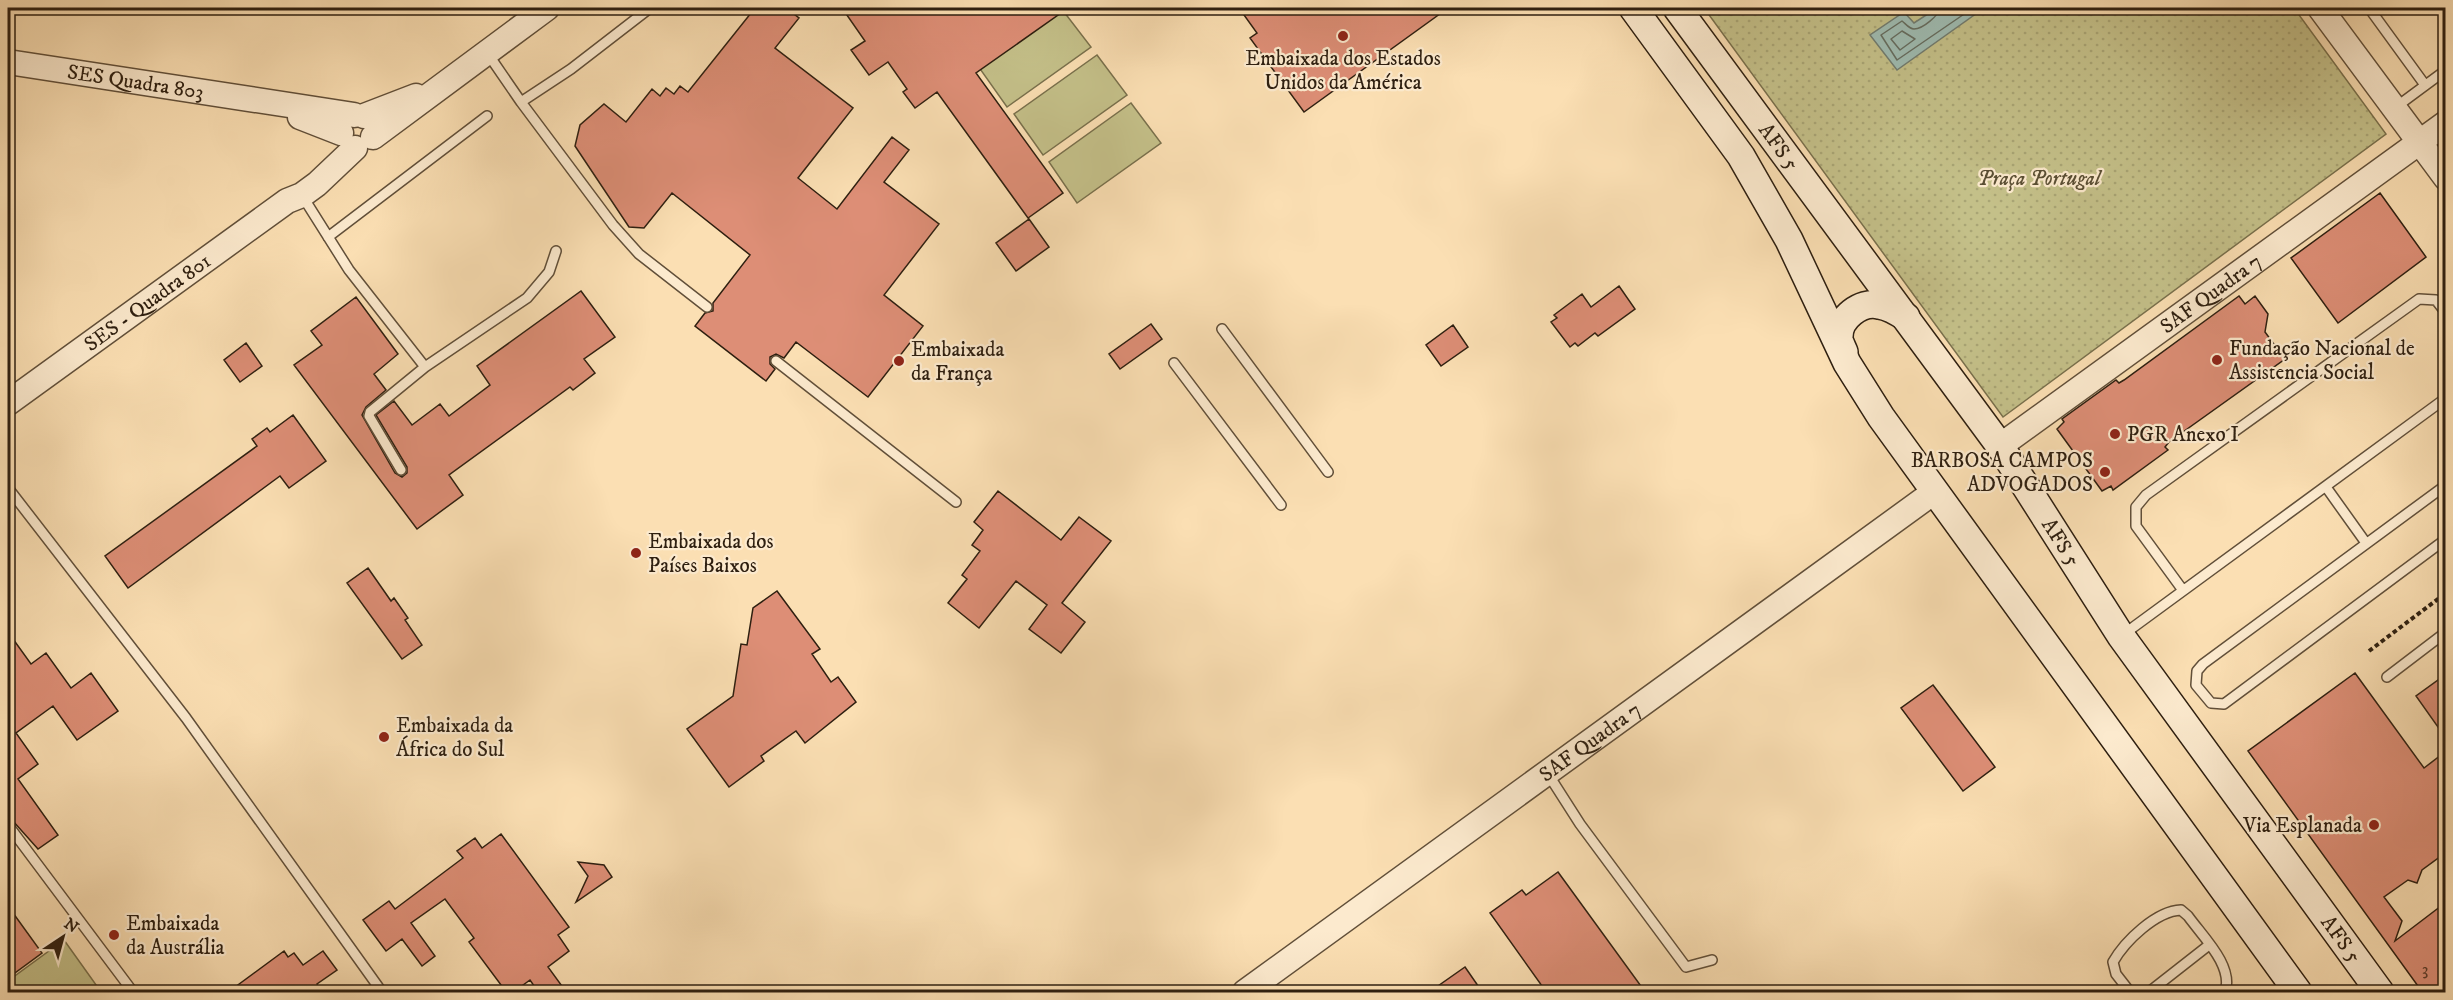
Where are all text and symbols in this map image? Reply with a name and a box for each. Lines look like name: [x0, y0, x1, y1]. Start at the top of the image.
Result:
marker: Embaixada dos Estados Unidos da América: [1336, 29, 1350, 43]
place label: Embaixada dos Estados Unidos da América: [1245, 46, 1441, 96]
street label: SES Quadra 803: [65, 59, 205, 106]
street label: AFS 5: [1752, 118, 1804, 176]
park label: Praça Portugal: [1978, 166, 2103, 192]
street label: SES - Quadra 801: [79, 248, 216, 358]
street label: SAF Quadra 7: [2155, 249, 2267, 340]
place label: Fundação Nacional de Assistencia Social: [2229, 336, 2415, 386]
place label: Embaixada da França: [911, 337, 1004, 387]
marker: Fundação Nacional de Assistencia Social: [2210, 353, 2224, 367]
marker: Embaixada da França: [892, 354, 906, 368]
place label: PGR Anexo I: [2127, 422, 2239, 448]
marker: PGR Anexo I: [2108, 427, 2122, 441]
place label: BARBOSA CAMPOS ADVOGADOS: [1911, 448, 2093, 498]
marker: BARBOSA CAMPOS ADVOGADOS: [2098, 465, 2112, 479]
street label: AFS 5: [2035, 513, 2085, 572]
place label: Embaixada dos Países Baixos: [648, 529, 774, 579]
marker: Embaixada dos Países Baixos: [629, 546, 643, 560]
street label: SAF Quadra 7: [1534, 697, 1646, 788]
place label: Embaixada da África do Sul: [396, 713, 513, 763]
marker: Embaixada da África do Sul: [377, 730, 391, 744]
place label: Via Esplanada: [2242, 813, 2362, 839]
marker: Via Esplanada: [2367, 818, 2381, 832]
north arrow: [33, 907, 93, 967]
place label: Embaixada da Austrália: [126, 911, 225, 961]
street label: AFS 5: [2315, 911, 2366, 968]
text: N: [60, 914, 82, 938]
marker: Embaixada da Austrália: [107, 928, 121, 942]
house number: 3: [2422, 959, 2428, 981]

